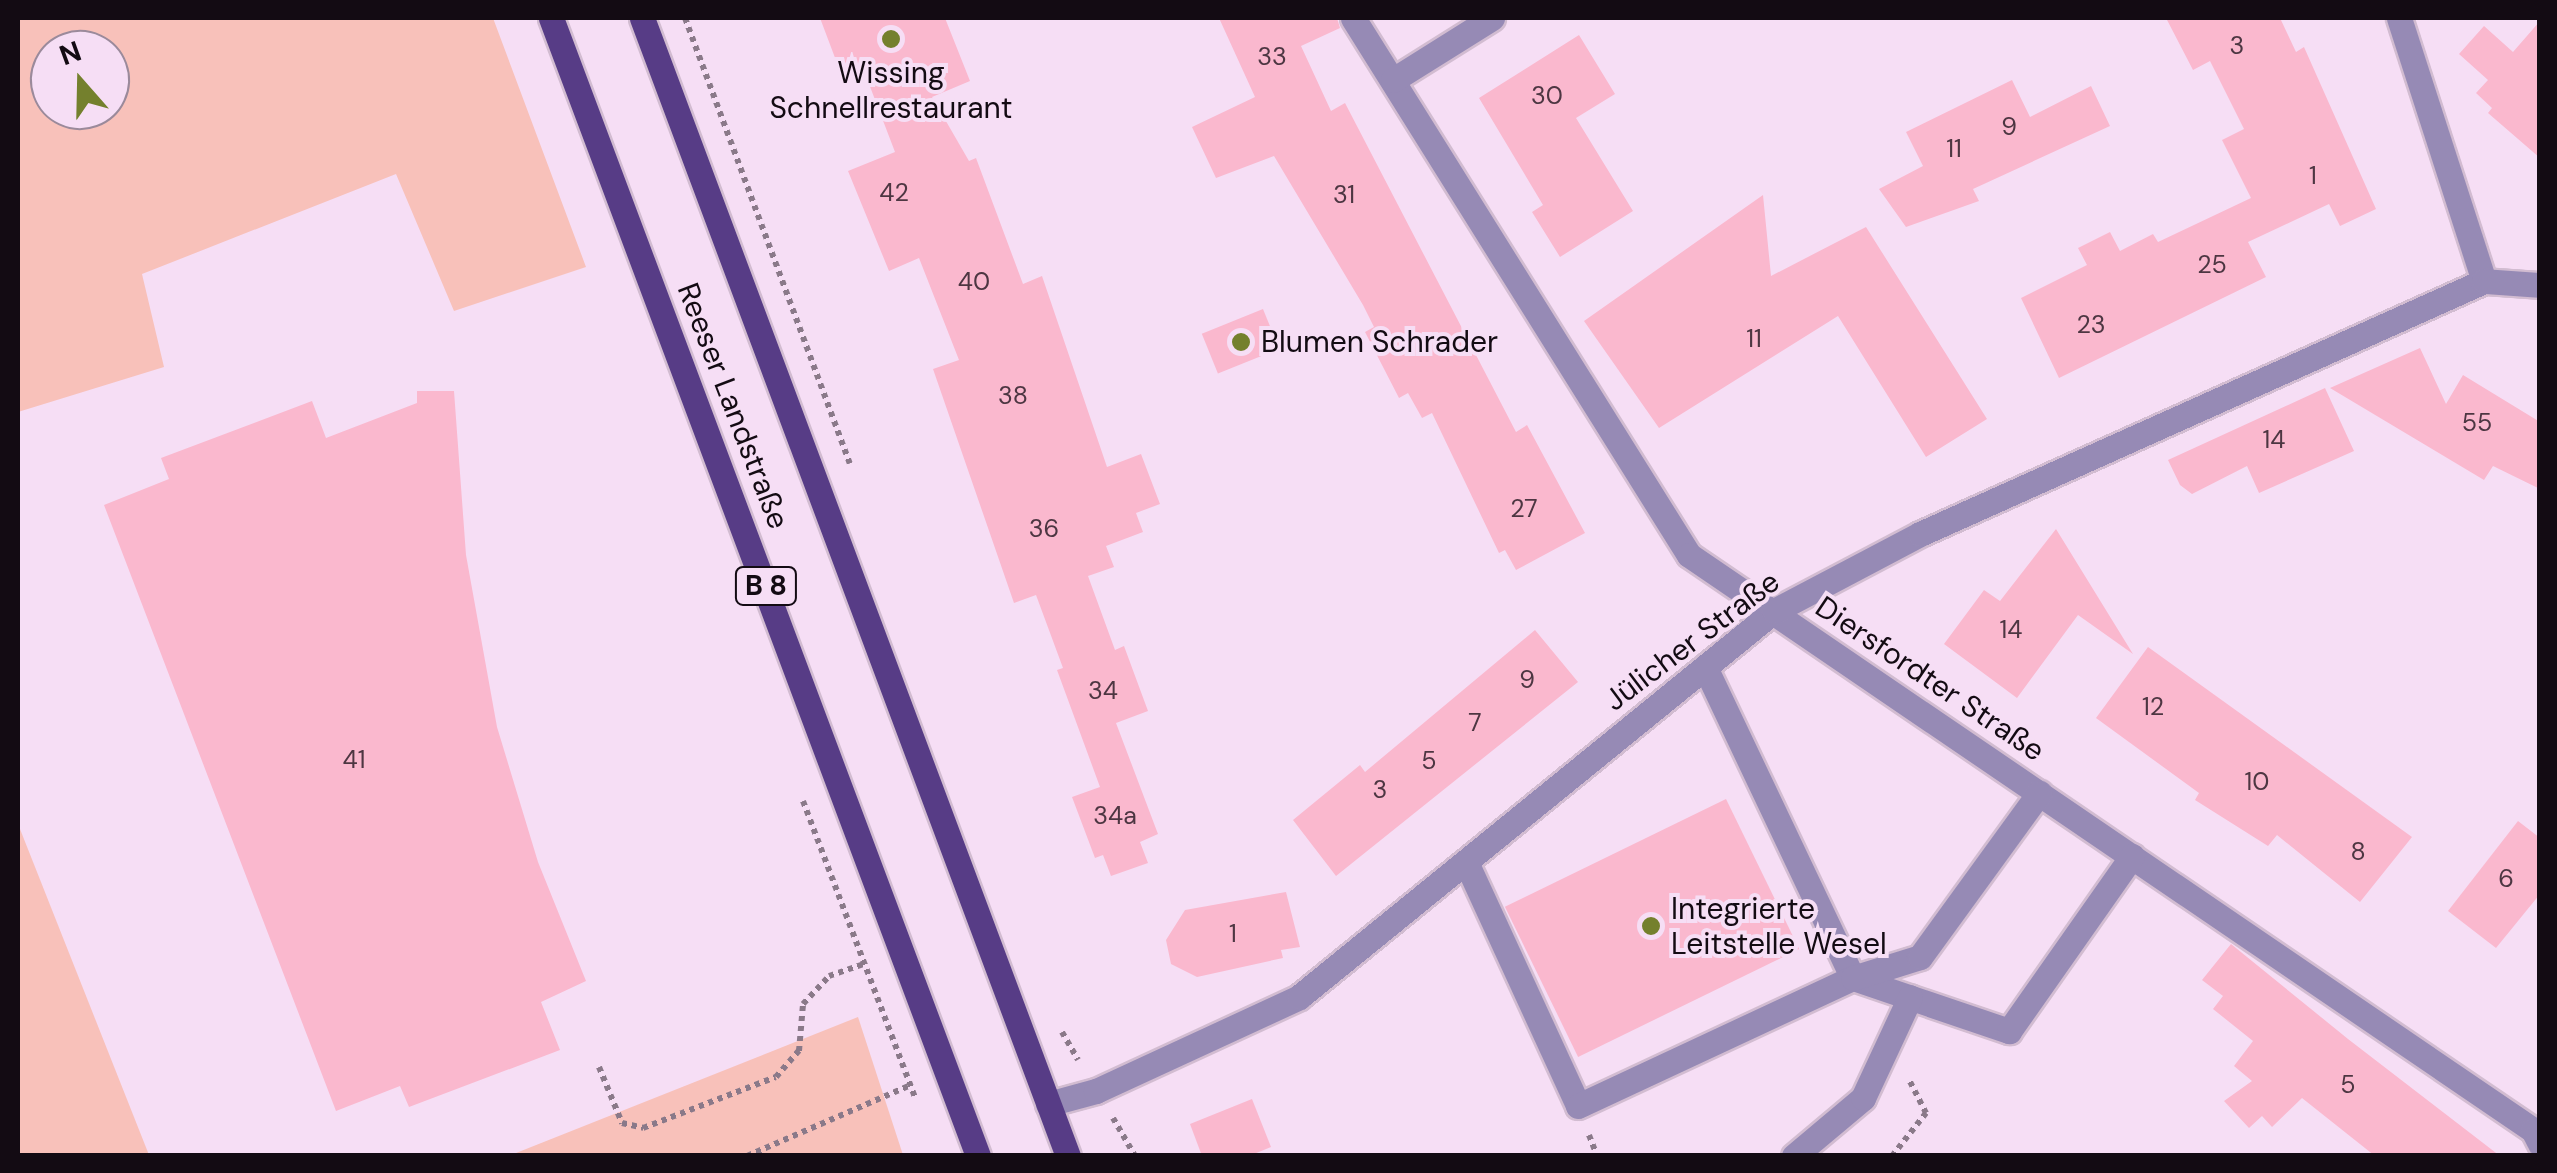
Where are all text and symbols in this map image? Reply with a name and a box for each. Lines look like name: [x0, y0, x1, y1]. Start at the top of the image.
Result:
marker: Wissing Schnellrestaurant: [880, 28, 902, 50]
north arrow: [30, 30, 130, 130]
house number: 3: [2230, 31, 2244, 61]
text: N: [54, 32, 86, 74]
house number: 33: [1257, 42, 1287, 72]
place label: Wissing Schnellrestaurant: [769, 55, 1013, 126]
house number: 30: [1531, 81, 1563, 111]
house number: 9: [2001, 112, 2017, 142]
house number: 11: [1946, 134, 1962, 164]
house number: 1: [2309, 161, 2317, 191]
house number: 42: [879, 178, 909, 208]
house number: 31: [1333, 180, 1355, 210]
house number: 25: [2197, 250, 2227, 280]
house number: 40: [958, 267, 990, 297]
street label: Reeser Landstraße: [670, 278, 796, 534]
house number: 23: [2076, 310, 2106, 340]
place label: Blumen Schrader: [1261, 324, 1498, 360]
house number: 11: [1746, 324, 1762, 354]
marker: Blumen Schrader: [1230, 331, 1252, 353]
house number: 38: [998, 381, 1028, 411]
house number: 55: [2462, 408, 2492, 438]
house number: 14: [2263, 425, 2285, 455]
house number: 27: [1510, 494, 1538, 524]
house number: 36: [1029, 514, 1059, 544]
road number: B 8: [734, 563, 798, 609]
street label: Jülicher Straße: [1597, 564, 1787, 718]
street label: Diersfordter Straße: [1809, 589, 2051, 769]
house number: 14: [2000, 615, 2022, 645]
house number: 9: [1519, 665, 1535, 695]
house number: 34: [1088, 676, 1118, 706]
house number: 12: [2142, 692, 2164, 722]
house number: 7: [1468, 708, 1482, 738]
house number: 41: [343, 745, 365, 775]
house number: 5: [1421, 746, 1437, 776]
house number: 10: [2245, 767, 2269, 797]
house number: 3: [1373, 775, 1387, 805]
house number: 34a: [1093, 801, 1137, 831]
house number: 8: [2350, 837, 2366, 867]
house number: 6: [2498, 864, 2514, 894]
place label: Integrierte Leitstelle Wesel: [1671, 891, 1887, 962]
marker: Integrierte Leitstelle Wesel: [1640, 915, 1662, 937]
house number: 1: [1229, 919, 1237, 949]
house number: 5: [2340, 1070, 2356, 1100]

